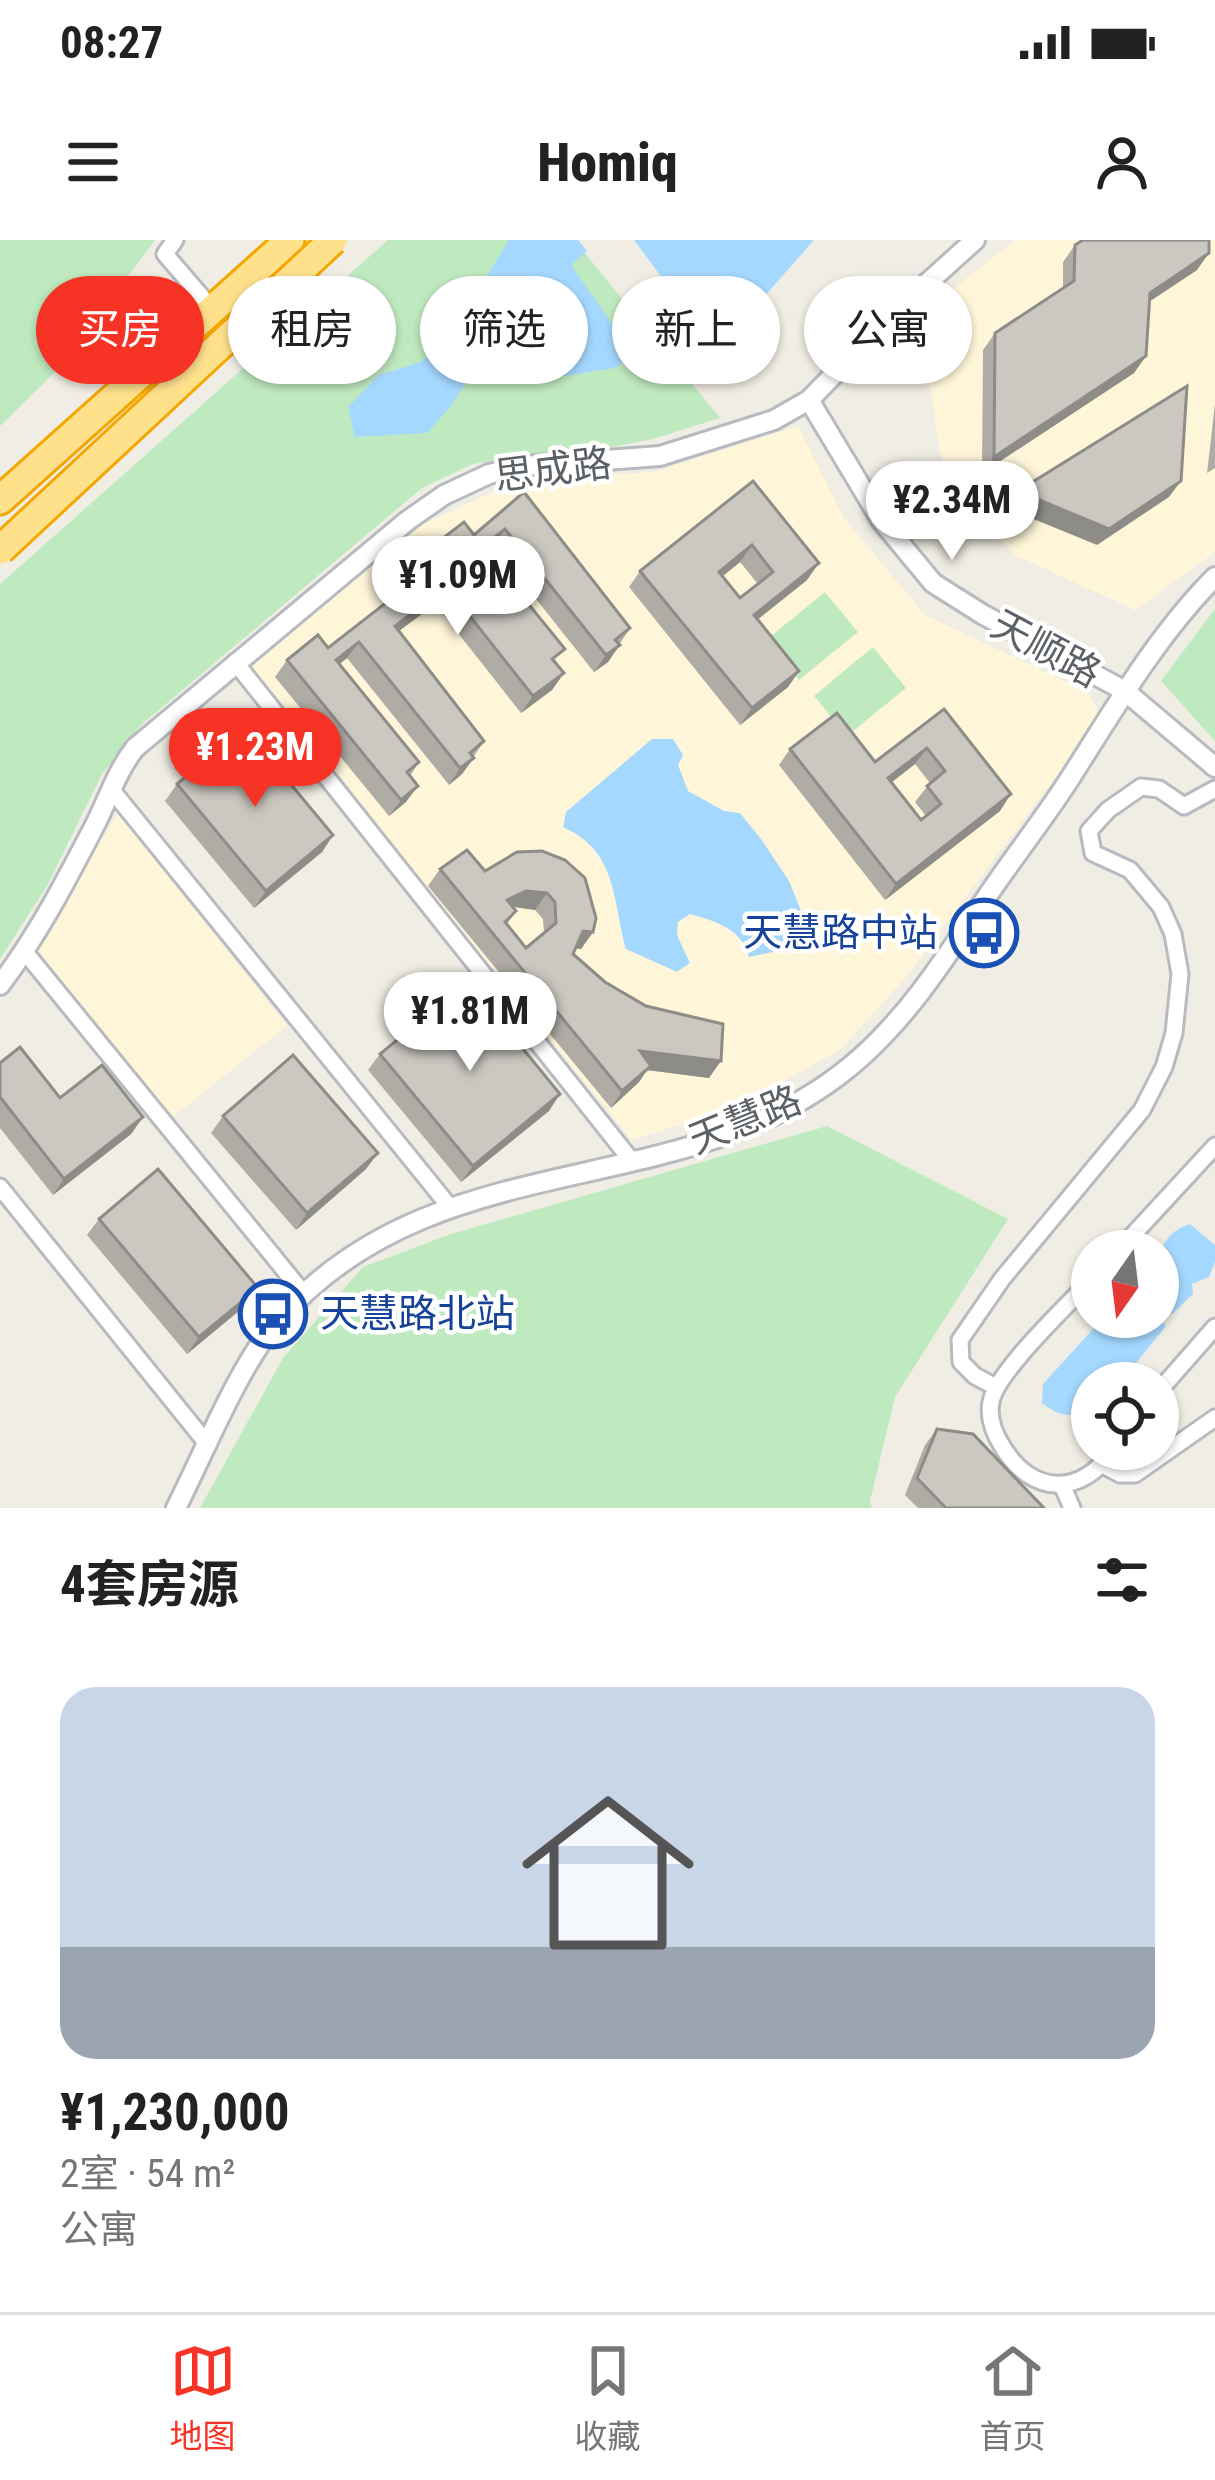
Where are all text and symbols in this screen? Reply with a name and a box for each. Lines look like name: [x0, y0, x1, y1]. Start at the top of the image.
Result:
text: 08:27: [60, 16, 163, 69]
icon: menu: [60, 129, 126, 195]
icon: person: [1089, 129, 1155, 195]
text: Homiq: [537, 131, 678, 194]
chip: 买房: [36, 276, 204, 384]
chip: 租房: [228, 276, 396, 384]
chip: 筛选: [420, 276, 588, 384]
chip: 新上: [612, 276, 780, 384]
chip: 公寓: [804, 276, 972, 384]
street label: 思成路: [492, 440, 614, 500]
pin: ¥2.34M: [854, 461, 1050, 563]
text: ¥2.34M: [893, 477, 1011, 523]
pin: ¥1.09M: [360, 536, 556, 638]
text: ¥1.09M: [399, 552, 517, 598]
street label: 天顺路: [984, 601, 1108, 697]
pin: ¥1.23M: [157, 708, 353, 810]
text: ¥1.23M: [196, 724, 314, 770]
bus stop icon: 天慧路中站: [949, 898, 1019, 968]
place label: 天慧路中站: [743, 910, 938, 956]
pin: ¥1.81M: [372, 972, 568, 1074]
text: ¥1.81M: [411, 988, 529, 1034]
street label: 天慧路: [682, 1077, 808, 1163]
north arrow: [1071, 1230, 1179, 1338]
map controls: [1071, 1230, 1179, 1470]
bus stop icon: 天慧路北站: [238, 1279, 308, 1349]
place label: 天慧路北站: [320, 1291, 515, 1337]
button: locate: [1071, 1362, 1179, 1470]
icon: filters: [1089, 1547, 1155, 1613]
text: 4套房源: [60, 1555, 239, 1614]
icon: home: [500, 1765, 716, 1981]
text: ¥1,230,000: [60, 2083, 290, 2142]
text: 2室 · 54 m²: [60, 2151, 235, 2197]
text: 公寓: [60, 2207, 138, 2253]
tab: 地图: [170, 2338, 236, 2458]
tab: 收藏: [575, 2338, 641, 2458]
tab: 首页: [980, 2338, 1046, 2458]

